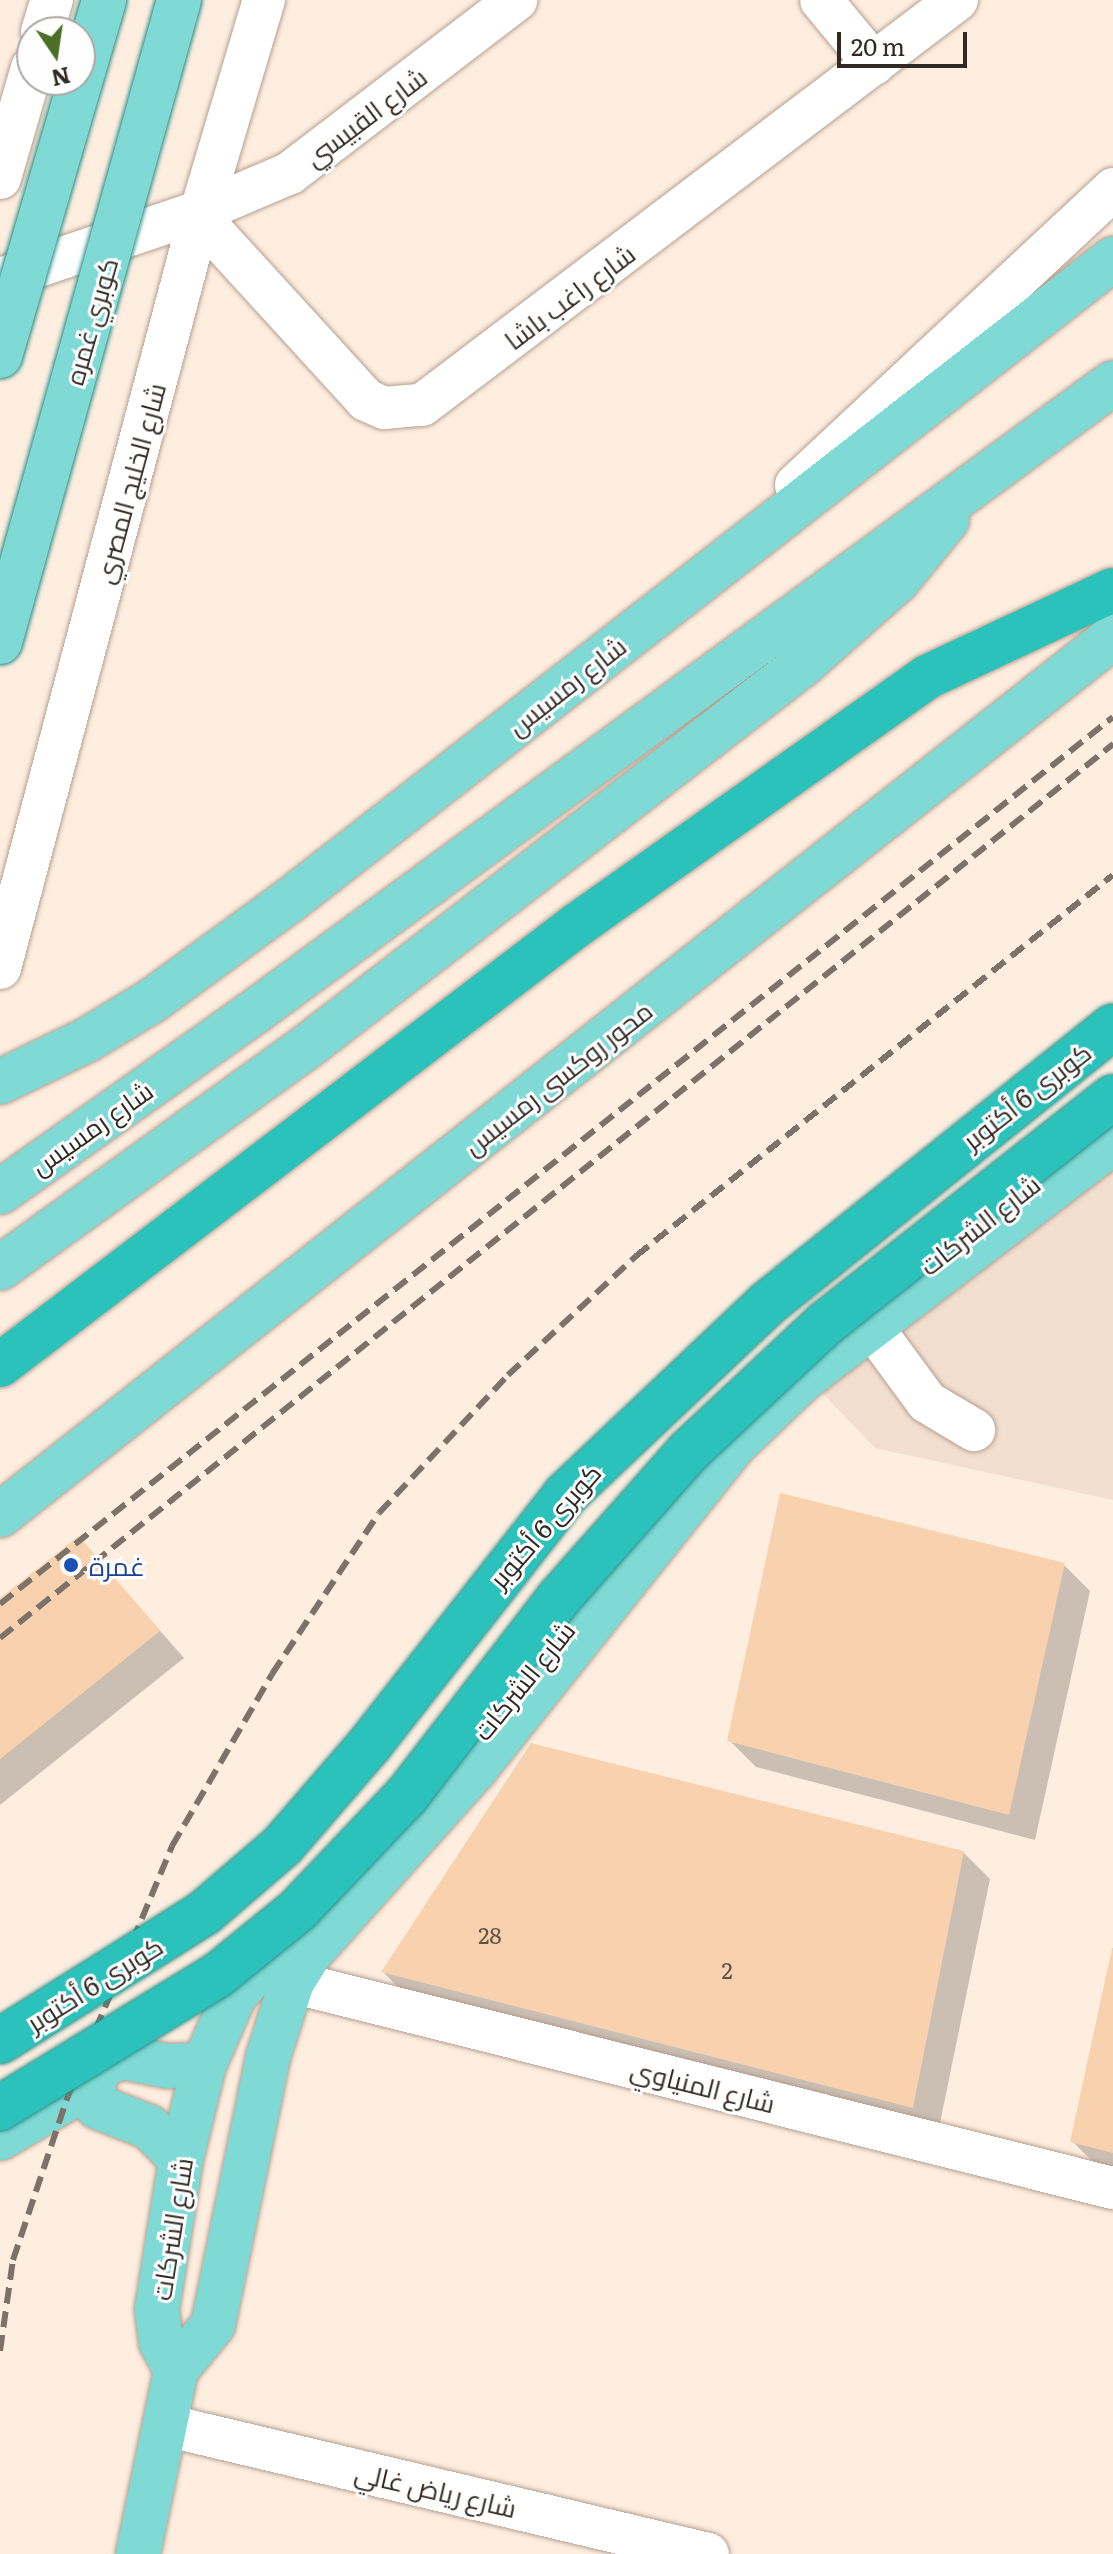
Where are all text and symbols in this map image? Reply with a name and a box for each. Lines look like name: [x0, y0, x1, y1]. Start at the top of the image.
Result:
north arrow: [16, 16, 96, 96]
scale bar: [841, 16, 971, 66]
text: 20 m: [851, 28, 905, 63]
text: N: [48, 60, 74, 96]
street label: شارع القبيسي: [298, 60, 432, 172]
street label: شارع راغب باشا: [498, 237, 640, 355]
street label: كوبري غمره: [57, 254, 123, 388]
street label: شارع الخليج المصري: [87, 379, 171, 587]
street label: شارع رمسيس: [501, 629, 631, 741]
street label: محور روكسى رمسيس: [457, 994, 657, 1160]
street label: كوبرى 6 أكتوبر: [956, 1035, 1096, 1155]
street label: شارع رمسيس: [24, 1074, 158, 1180]
street label: شارع الشركات: [913, 1167, 1045, 1281]
street label: كوبرى 6 أكتوبر: [482, 1457, 606, 1593]
place label: غمرة: [89, 1549, 145, 1581]
marker: غمرة: [60, 1554, 82, 1576]
street label: شارع الشركات: [466, 1614, 580, 1746]
house number: 28: [478, 1922, 502, 1948]
street label: كوبرى 6 أكتوبر: [20, 1929, 168, 2037]
house number: 2: [721, 1957, 733, 1983]
street label: شارع المنياوي: [628, 2052, 778, 2118]
street label: شارع الشركات: [144, 2156, 198, 2302]
street label: شارع رياض غالي: [352, 2455, 520, 2523]

